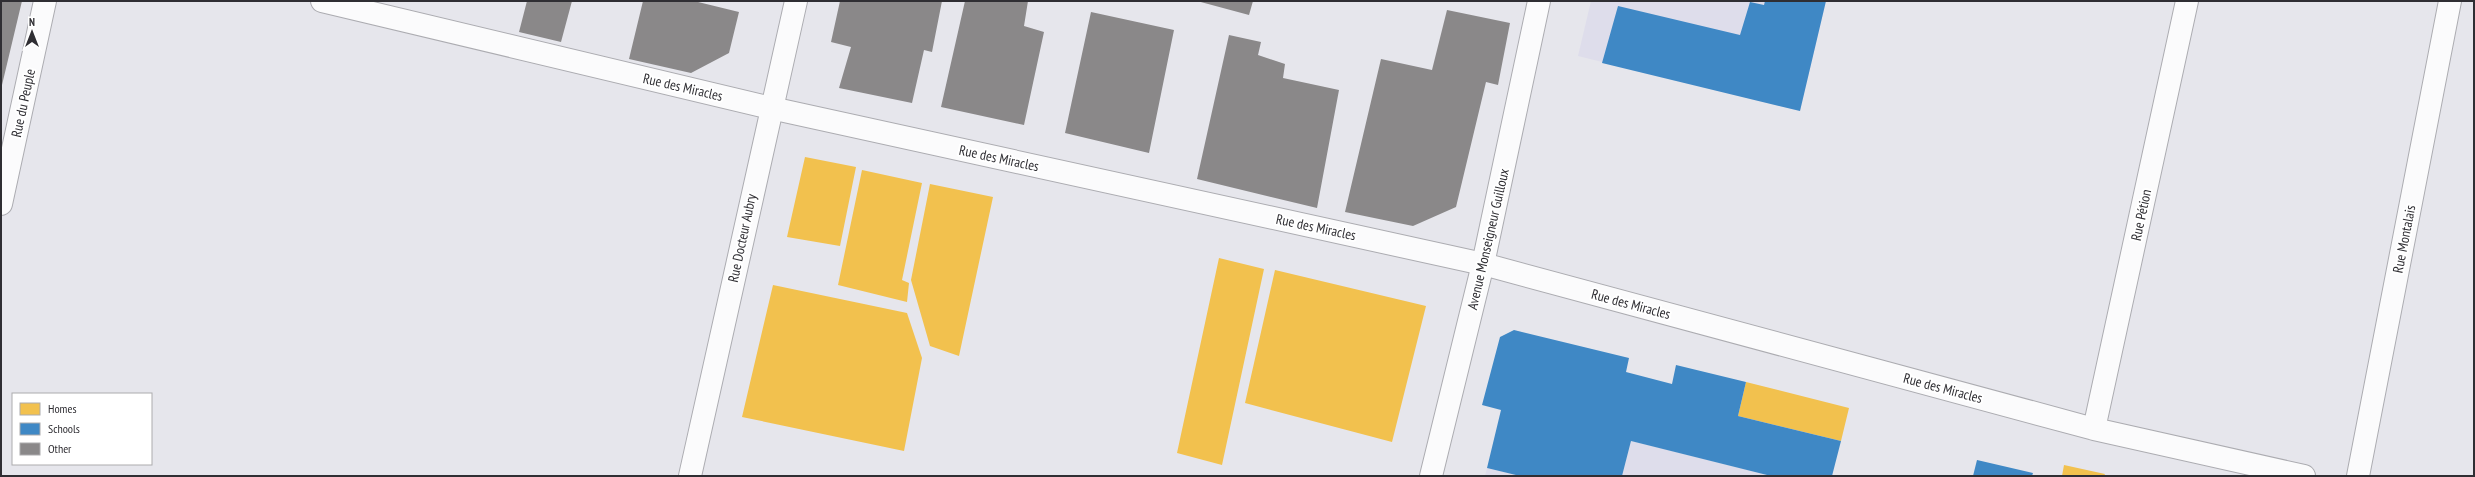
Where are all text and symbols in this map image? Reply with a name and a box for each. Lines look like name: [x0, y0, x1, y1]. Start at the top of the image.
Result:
north arrow: [12, 12, 52, 52]
text: N: [29, 15, 35, 29]
street label: Rue du Peuple: [7, 67, 39, 139]
street label: Rue des Miracles: [641, 69, 725, 105]
street label: Rue des Miracles: [957, 141, 1041, 175]
street label: Avenue Monseigneur Guilloux: [1463, 166, 1513, 311]
street label: Rue Pétion: [2127, 188, 2155, 242]
street label: Rue Docteur Aubry: [724, 191, 760, 284]
street label: Rue Montalais: [2389, 203, 2419, 274]
street label: Rue des Miracles: [1274, 210, 1358, 244]
street label: Rue des Miracles: [1589, 285, 1673, 323]
street label: Rue des Miracles: [1901, 369, 1985, 407]
legend: [12, 393, 152, 465]
text: Homes: [48, 401, 76, 416]
text: Schools: [48, 421, 80, 436]
text: Other: [48, 441, 72, 456]

